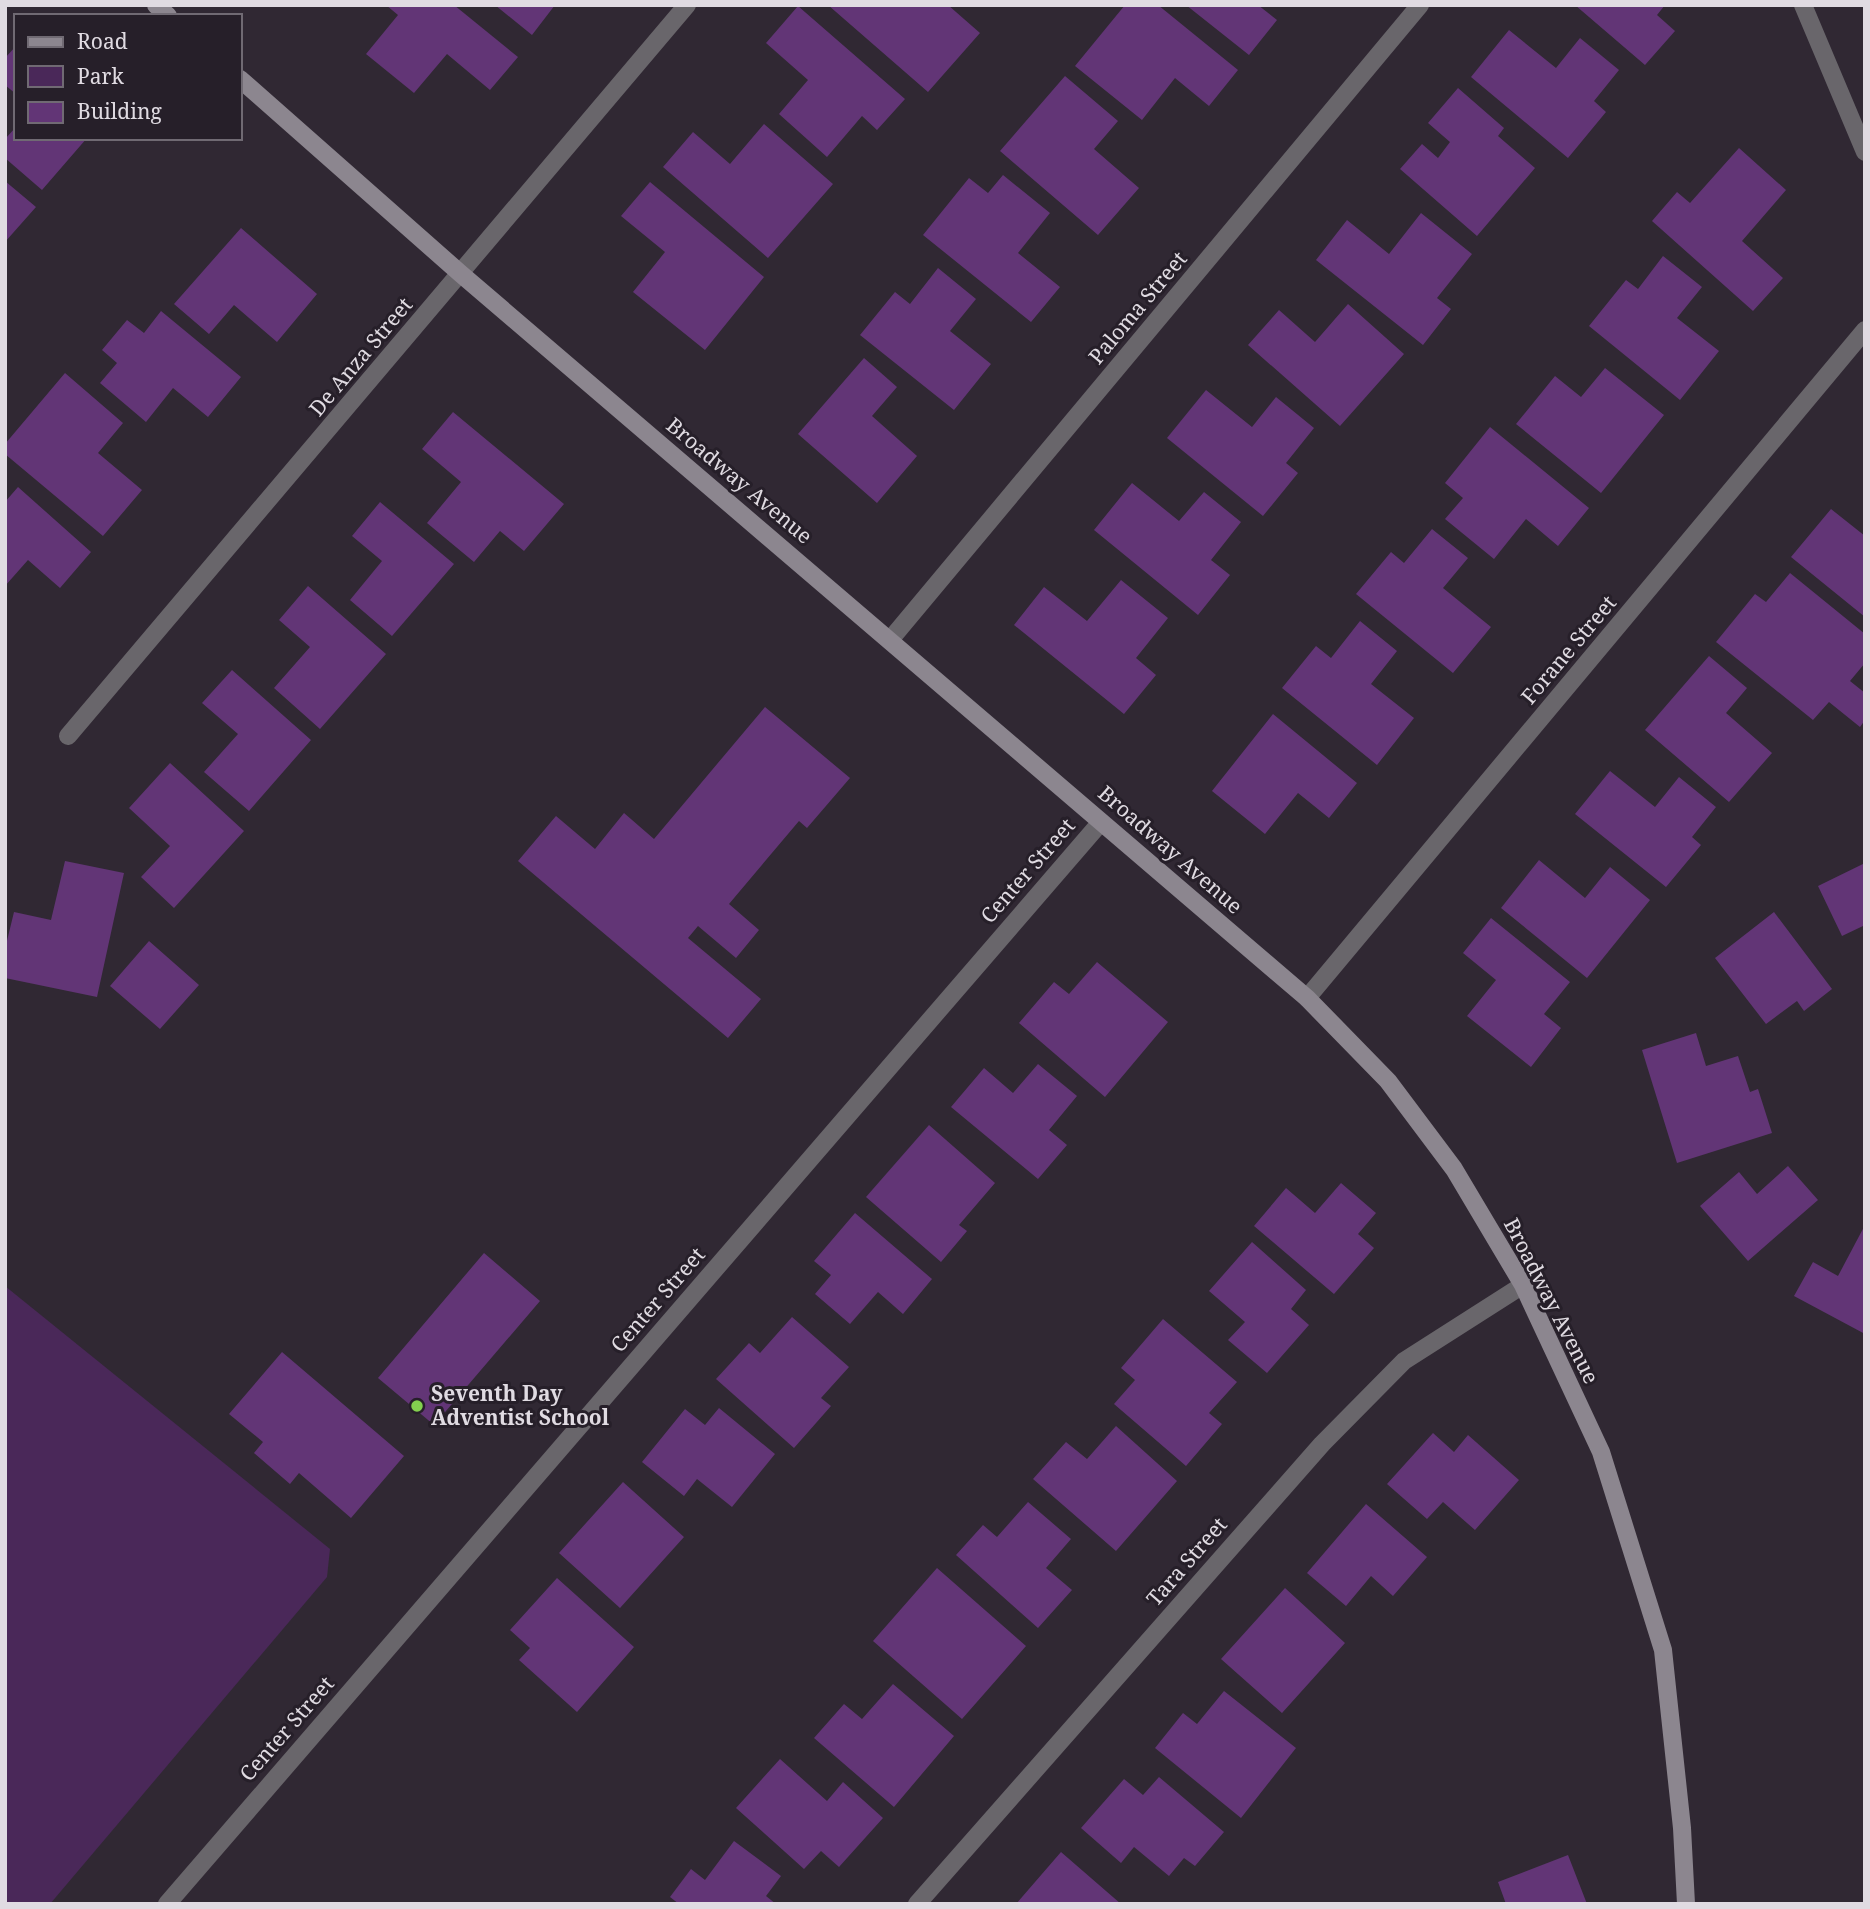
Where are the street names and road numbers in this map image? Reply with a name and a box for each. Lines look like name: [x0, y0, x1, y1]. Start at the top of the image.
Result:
street label: Paloma Street: [1082, 245, 1193, 370]
street label: De Anza Street: [302, 291, 418, 422]
street label: Broadway Avenue: [661, 411, 818, 550]
street label: Forane Street: [1515, 589, 1622, 710]
street label: Broadway Avenue: [1093, 779, 1249, 920]
street label: Center Street: [974, 812, 1081, 929]
street label: Broadway Avenue: [1498, 1213, 1606, 1388]
street label: Center Street: [604, 1241, 711, 1358]
street label: Tara Street: [1140, 1511, 1233, 1612]
street label: Center Street: [233, 1670, 340, 1787]

